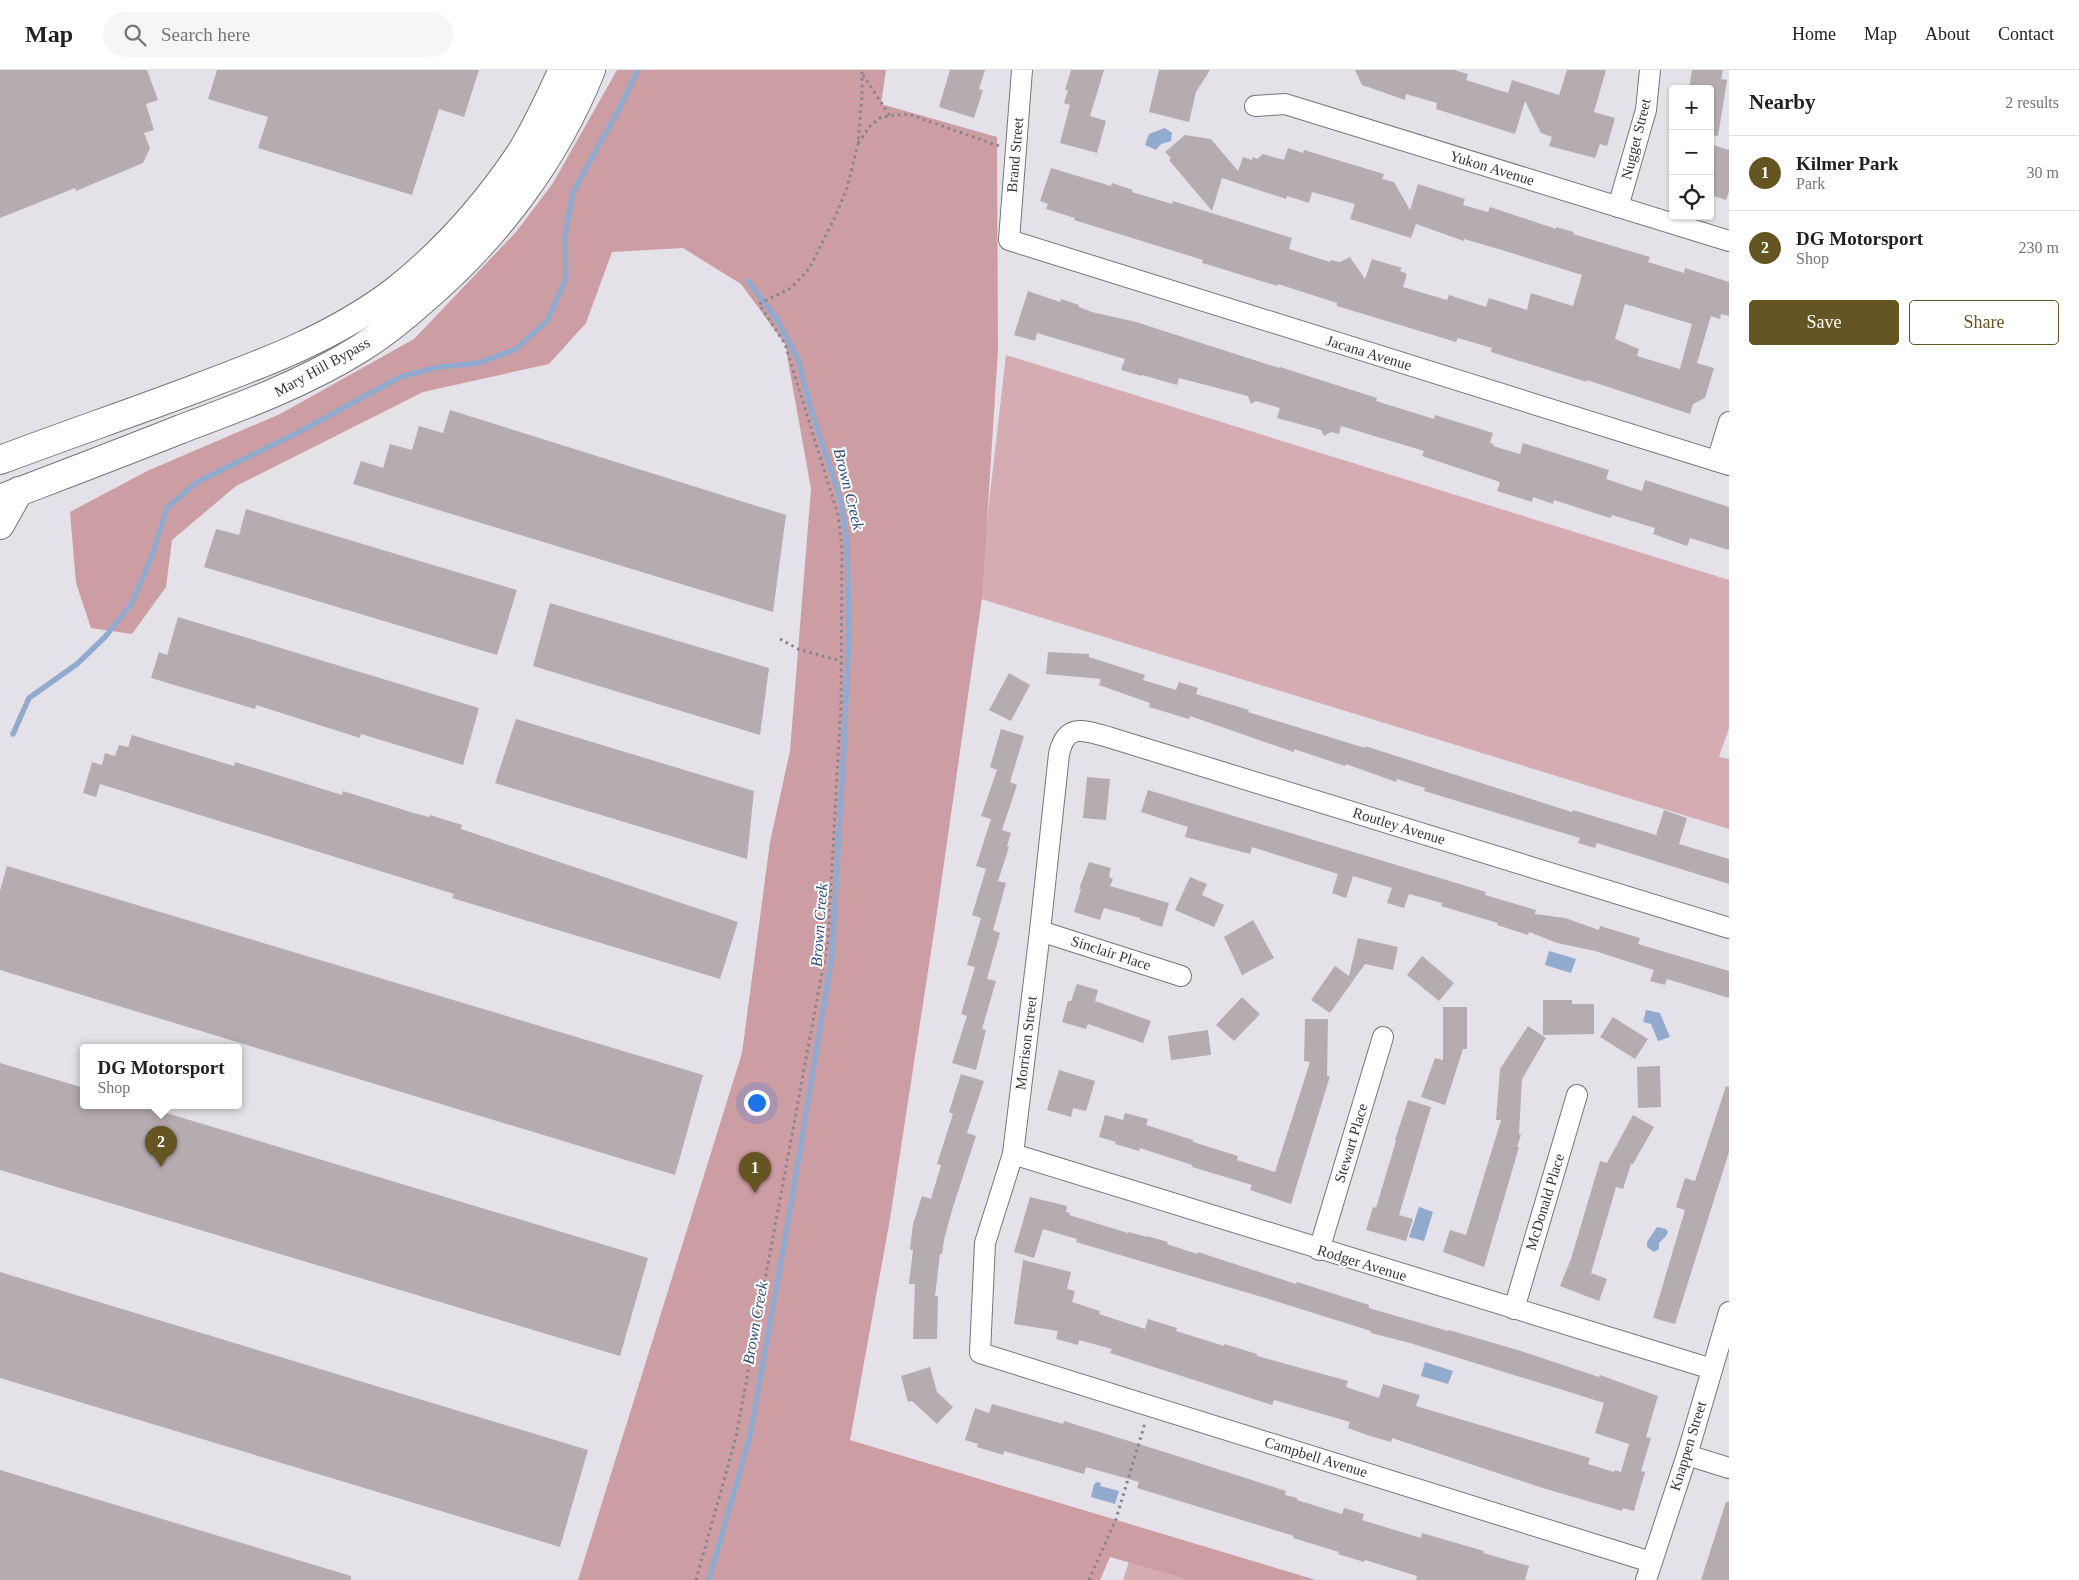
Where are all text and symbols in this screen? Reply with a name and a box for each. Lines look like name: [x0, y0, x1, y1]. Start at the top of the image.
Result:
search box: [103, 12, 453, 57]
text: Map: [25, 21, 73, 47]
icon: search: [121, 21, 149, 49]
text: Search here: [161, 24, 250, 45]
text: Home: [1792, 24, 1836, 44]
text: Map: [1864, 24, 1897, 44]
text: About: [1925, 24, 1970, 44]
text: Contact: [1998, 24, 2054, 44]
map controls: [1669, 85, 1714, 220]
button: +: [1669, 85, 1714, 130]
text: Nearby: [1749, 90, 1816, 114]
text: 2 results: [2005, 94, 2059, 111]
street label: Nugget Street: [1618, 96, 1654, 181]
street label: Brand Street: [1004, 116, 1026, 193]
button: −: [1669, 130, 1714, 175]
street label: Yukon Avenue: [1448, 148, 1537, 189]
text: Kilmer Park: [1796, 153, 1899, 174]
text: 1: [1761, 164, 1769, 181]
text: 30 m: [2027, 164, 2059, 181]
button: locate: [1669, 175, 1714, 220]
text: Park: [1796, 175, 1825, 192]
text: DG Motorsport: [1796, 228, 1923, 249]
text: 2: [1761, 239, 1769, 256]
text: 230 m: [2019, 239, 2059, 256]
text: Shop: [1796, 250, 1829, 267]
button: Save: [1749, 300, 1899, 345]
button: Share: [1909, 300, 2059, 345]
street label: Jacana Avenue: [1324, 332, 1414, 374]
street label: Mary Hill Bypass: [271, 334, 373, 400]
water label: Brown Creek: [831, 446, 868, 533]
street label: Routley Avenue: [1351, 804, 1448, 848]
water label: Brown Creek: [808, 882, 830, 967]
street label: Sinclair Place: [1069, 933, 1153, 974]
street label: Morrison Street: [1012, 994, 1040, 1091]
popup: [80, 1044, 242, 1109]
text: DG Motorsport: [97, 1057, 225, 1078]
text: Shop: [97, 1079, 130, 1096]
your location: [744, 1090, 770, 1116]
street label: Stewart Place: [1331, 1101, 1371, 1185]
pin: 2: [145, 1126, 177, 1167]
street label: McDonald Place: [1523, 1151, 1567, 1252]
pin: 1: [739, 1152, 771, 1193]
street label: Rodger Avenue: [1315, 1242, 1409, 1284]
water label: Brown Creek: [739, 1279, 771, 1366]
street label: Knappen Street: [1667, 1398, 1709, 1493]
street label: Campbell Avenue: [1263, 1434, 1370, 1480]

